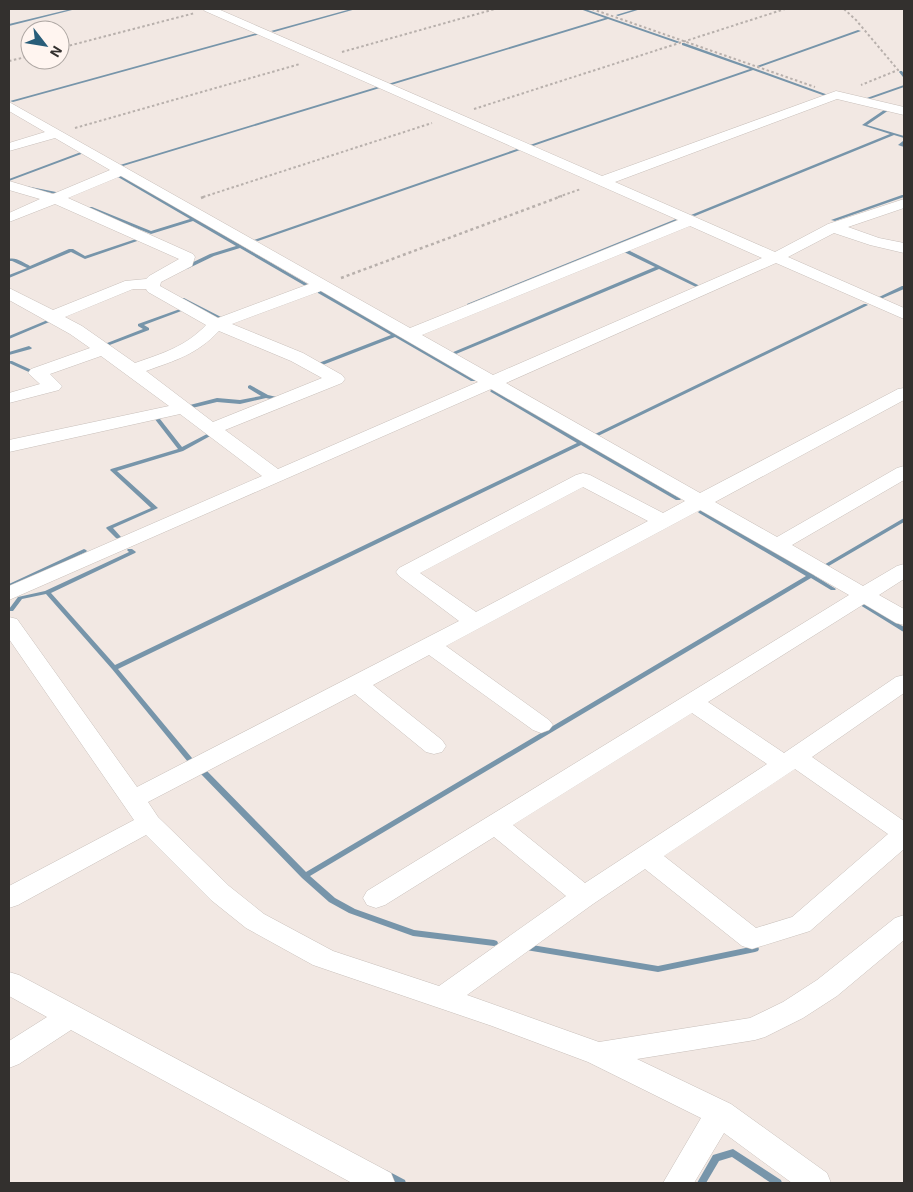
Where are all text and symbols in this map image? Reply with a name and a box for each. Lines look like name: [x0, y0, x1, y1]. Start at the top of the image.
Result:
north arrow: [20, 20, 70, 70]
text: N: [47, 43, 66, 61]

